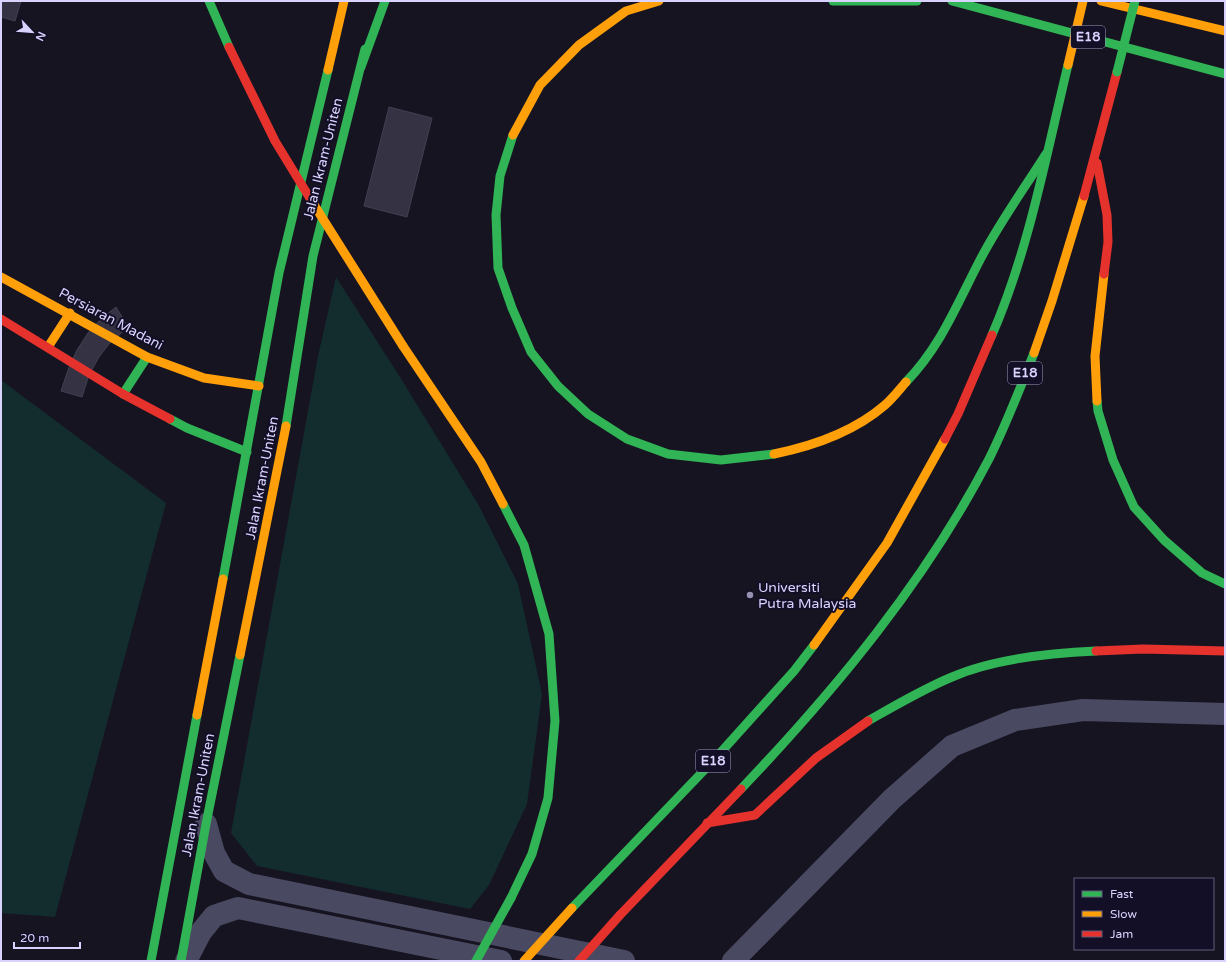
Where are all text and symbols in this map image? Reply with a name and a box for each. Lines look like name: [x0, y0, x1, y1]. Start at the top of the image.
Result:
north arrow: [12, 12, 52, 52]
road number: E18: [1071, 26, 1105, 48]
text: N: [33, 29, 48, 43]
street label: Jalan Ikram-Uniten: [300, 96, 346, 222]
street label: Persiaran Madani: [56, 284, 166, 354]
road number: E18: [1008, 362, 1042, 384]
street label: Jalan Ikram-Uniten: [242, 415, 282, 541]
place label: Universiti Putra Malaysia: [758, 579, 856, 612]
marker: Universiti Putra Malaysia: [745, 590, 755, 600]
street label: Jalan Ikram-Uniten: [178, 732, 218, 858]
road number: E18: [696, 750, 730, 772]
legend: [1074, 878, 1214, 950]
text: Fast: [1110, 887, 1134, 901]
text: Slow: [1110, 907, 1137, 921]
scale bar: [14, 924, 80, 950]
text: Jam: [1110, 927, 1133, 941]
text: 20 m: [20, 931, 49, 945]

